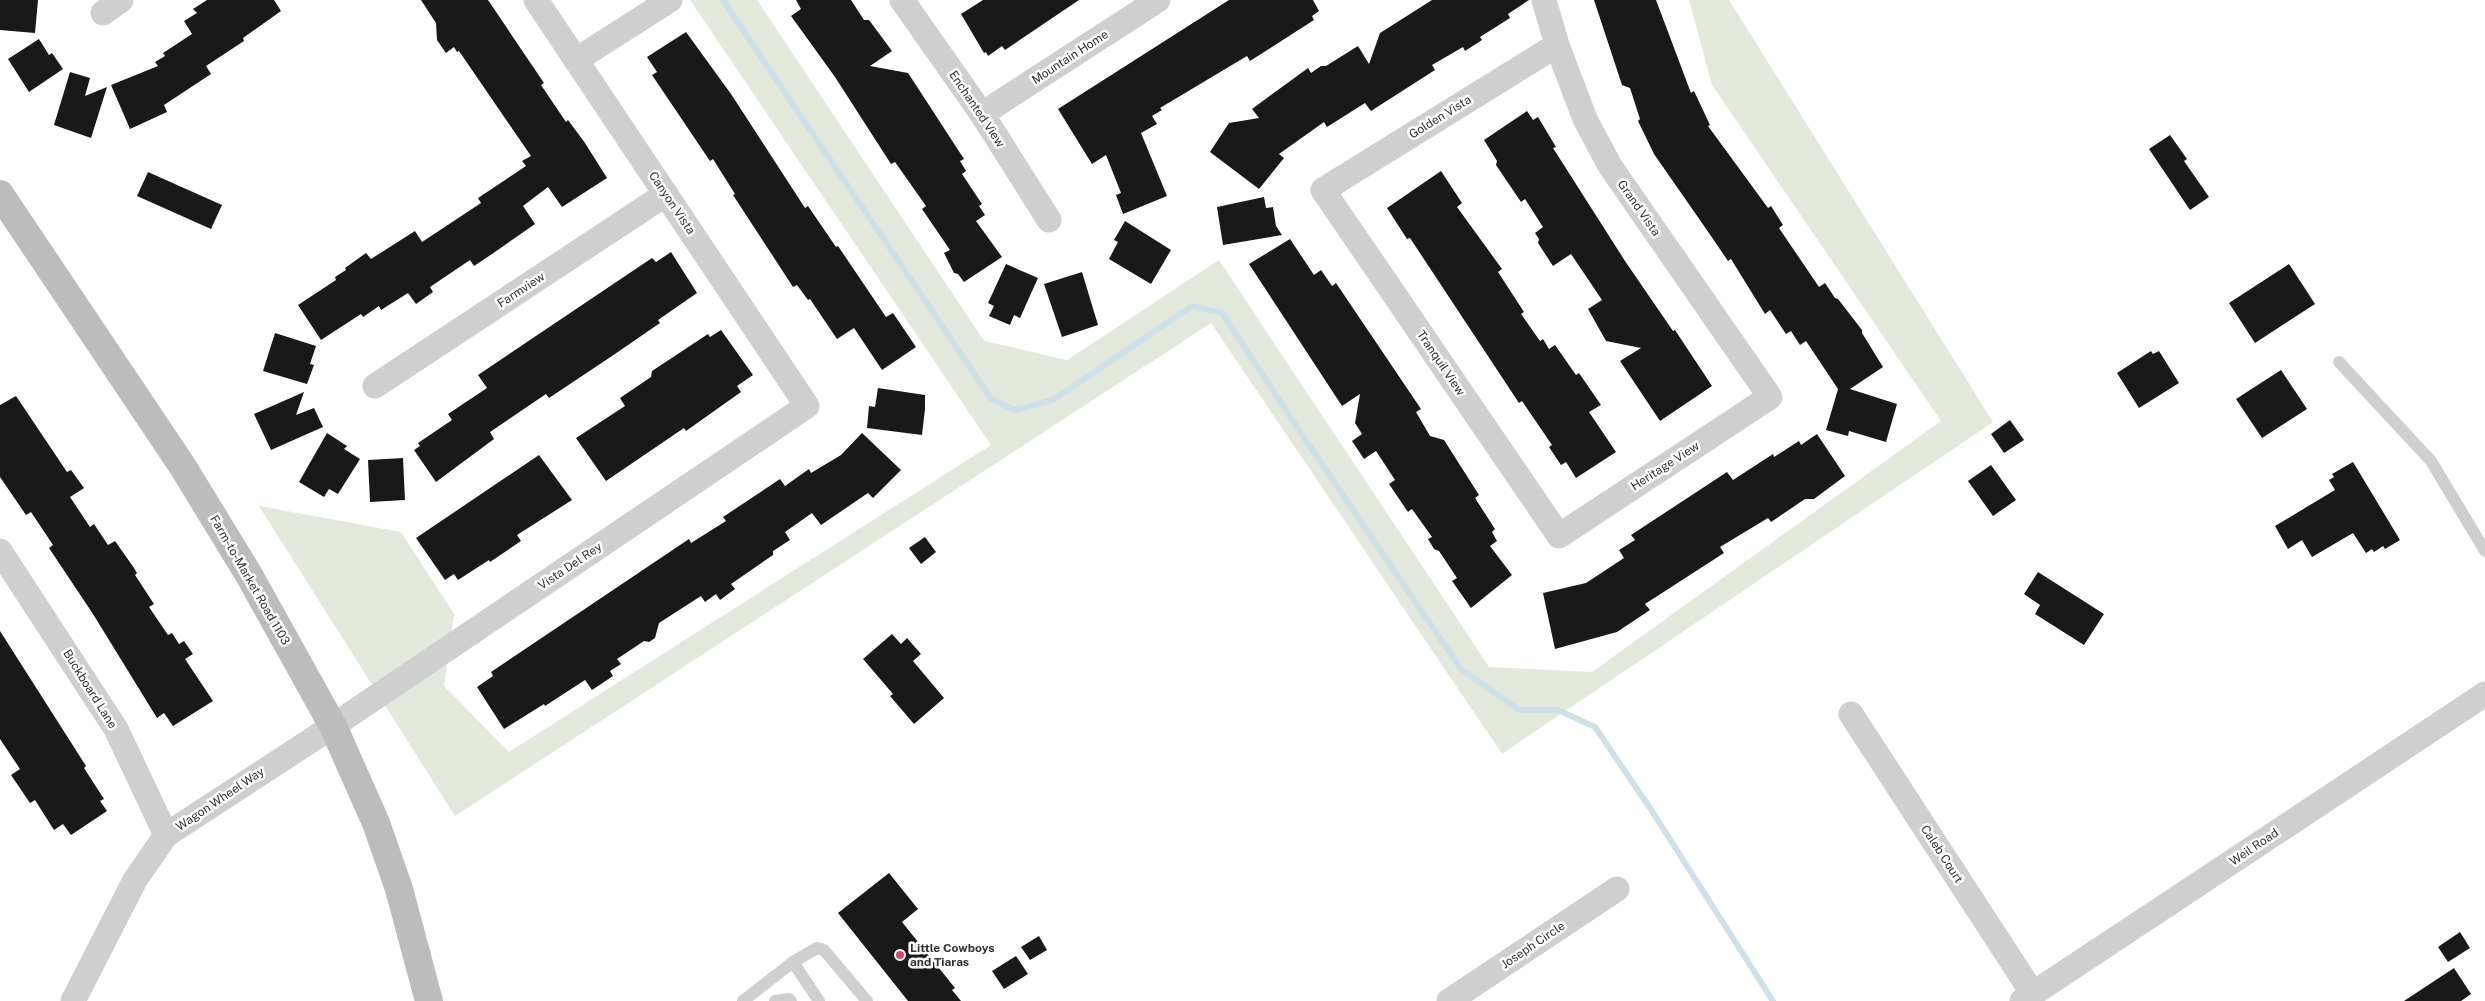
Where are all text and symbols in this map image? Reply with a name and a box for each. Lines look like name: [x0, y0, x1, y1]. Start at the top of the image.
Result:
street label: Mountain Home: [1029, 27, 1111, 87]
street label: Enchanted View: [946, 68, 1008, 150]
street label: Golden Vista: [1406, 92, 1474, 142]
street label: Canyon Vista: [646, 169, 698, 237]
street label: Grand Vista: [1615, 177, 1663, 239]
street label: Farmview: [495, 269, 548, 310]
street label: Tranquil View: [1414, 328, 1468, 399]
street label: Heritage View: [1628, 438, 1702, 493]
street label: Farm-to-Market Road 1103: [207, 513, 293, 647]
street label: Vista Del Rey: [535, 539, 605, 592]
street label: Buckboard Lane: [60, 647, 120, 731]
street label: Wagon Wheel Way: [173, 764, 267, 834]
street label: Caleb Court: [1918, 822, 1966, 886]
street label: Weil Road: [2227, 826, 2281, 868]
street label: Joseph Circle: [1499, 918, 1568, 971]
place label: Little Cowboys and Tiaras: [910, 941, 995, 969]
marker: Little Cowboys and Tiaras: [894, 949, 906, 961]

